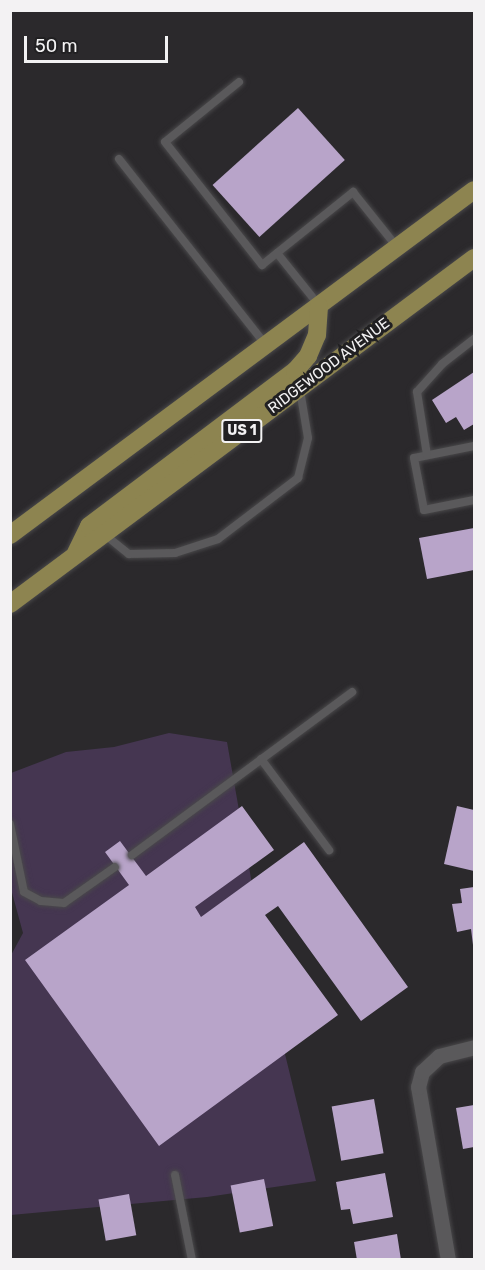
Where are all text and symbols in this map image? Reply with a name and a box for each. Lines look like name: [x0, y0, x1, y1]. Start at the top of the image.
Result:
scale bar: [27, 24, 171, 62]
text: 50 m: [35, 35, 78, 57]
street label: RIDGEWOOD AVENUE: [264, 314, 394, 418]
road number: US 1: [221, 420, 263, 442]

